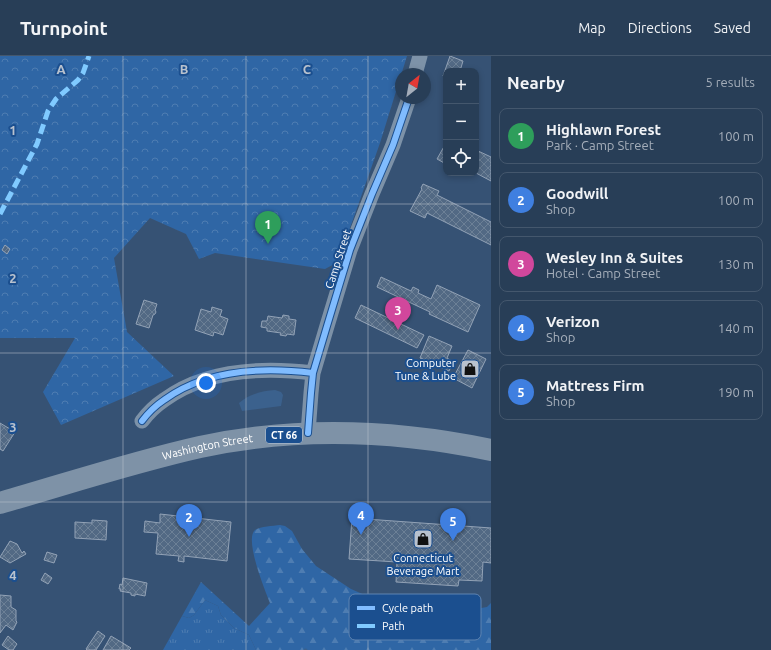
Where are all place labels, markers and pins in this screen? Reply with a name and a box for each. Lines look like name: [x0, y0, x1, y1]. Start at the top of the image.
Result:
pin: 1: [255, 211, 281, 244]
pin: 3: [385, 297, 411, 330]
place label: Computer Tune & Lube: [395, 357, 457, 382]
shop icon: Computer Tune & Lube: [459, 358, 481, 380]
pin: 4: [348, 502, 374, 535]
pin: 2: [176, 504, 202, 537]
pin: 5: [440, 508, 466, 541]
shop icon: Connecticut Beverage Mart: [412, 528, 434, 550]
place label: Connecticut Beverage Mart: [387, 552, 460, 577]

